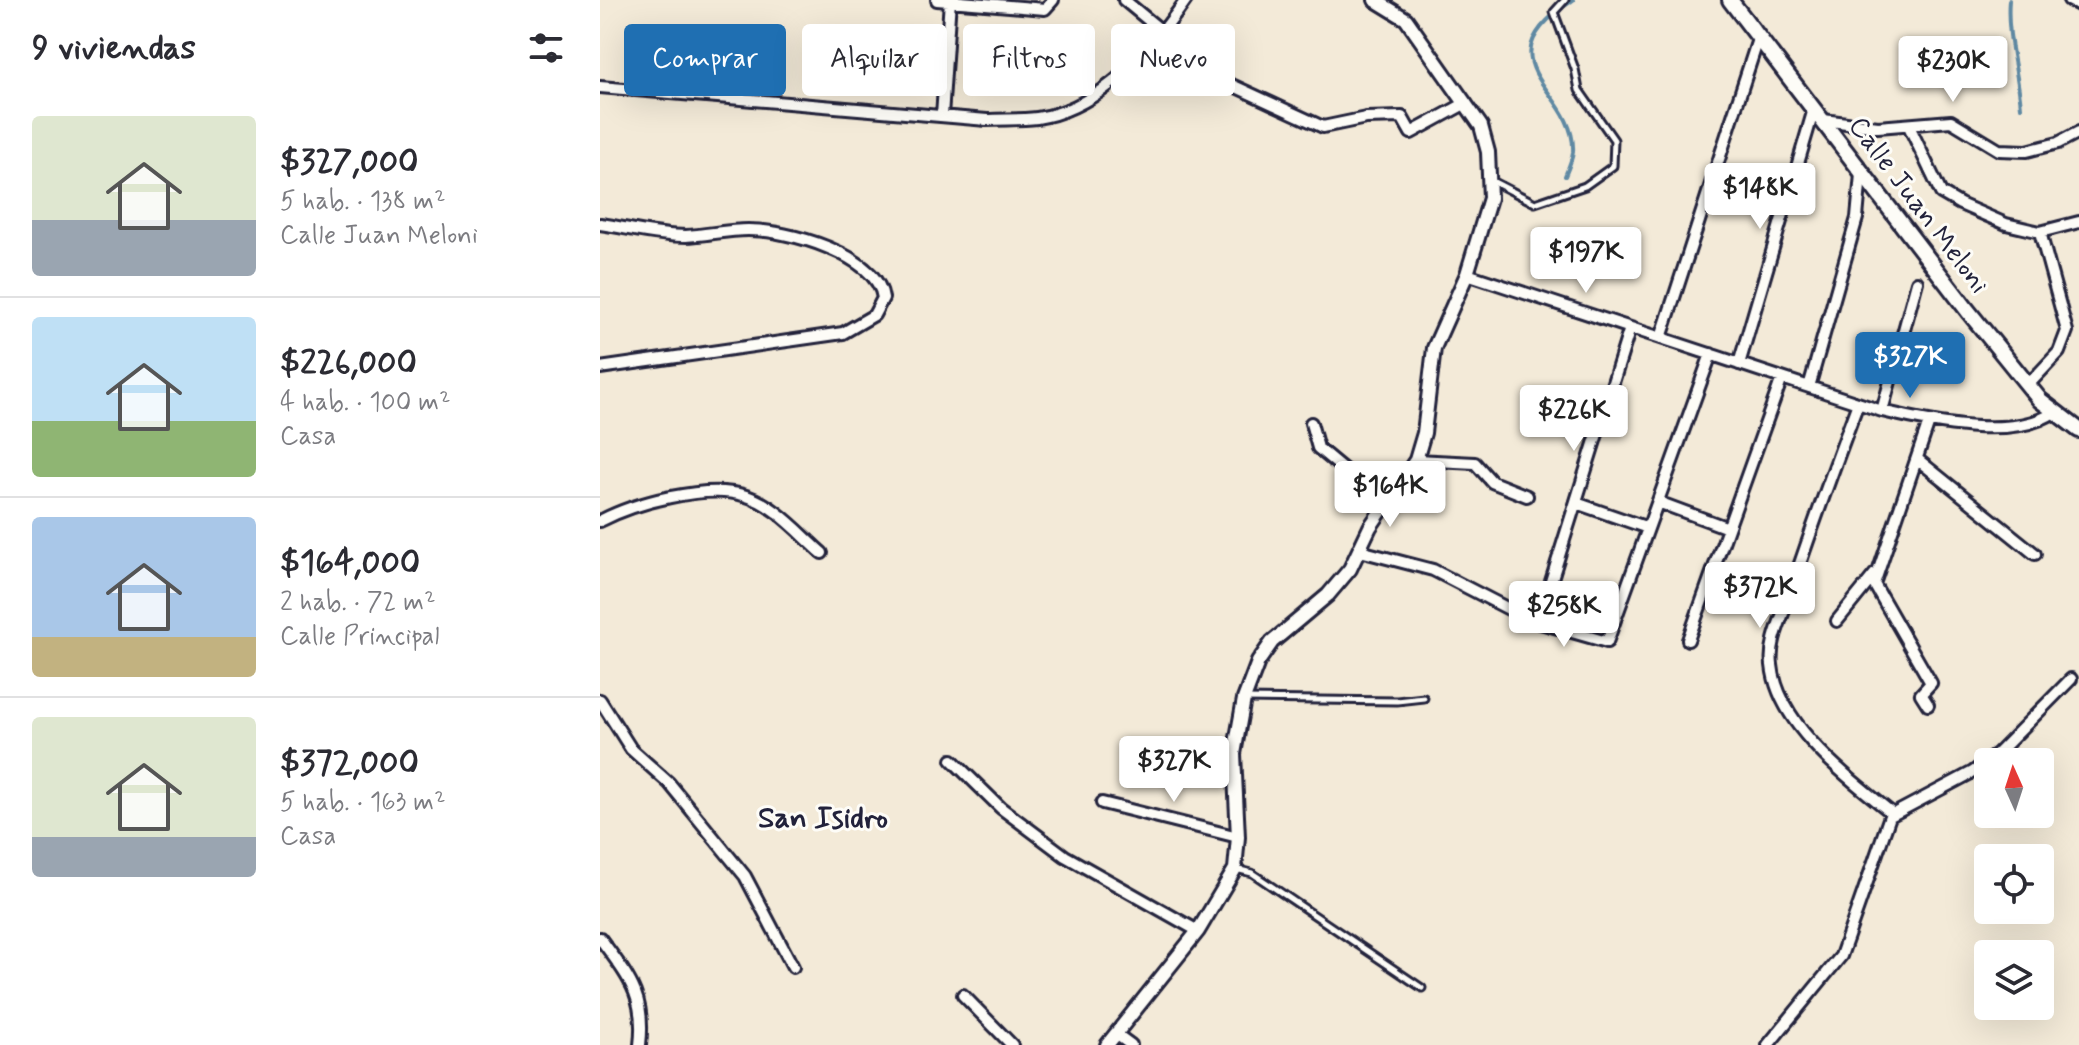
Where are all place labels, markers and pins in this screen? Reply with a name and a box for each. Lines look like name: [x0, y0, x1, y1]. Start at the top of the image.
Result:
pin: $230K: [1897, 36, 2009, 104]
pin: $148K: [1704, 163, 1816, 231]
pin: $197K: [1530, 227, 1642, 295]
pin: $327K: [1854, 332, 1966, 400]
pin: $226K: [1518, 385, 1630, 453]
pin: $164K: [1334, 461, 1446, 529]
pin: $372K: [1704, 562, 1816, 630]
pin: $258K: [1508, 581, 1620, 649]
pin: $327K: [1118, 736, 1230, 804]

